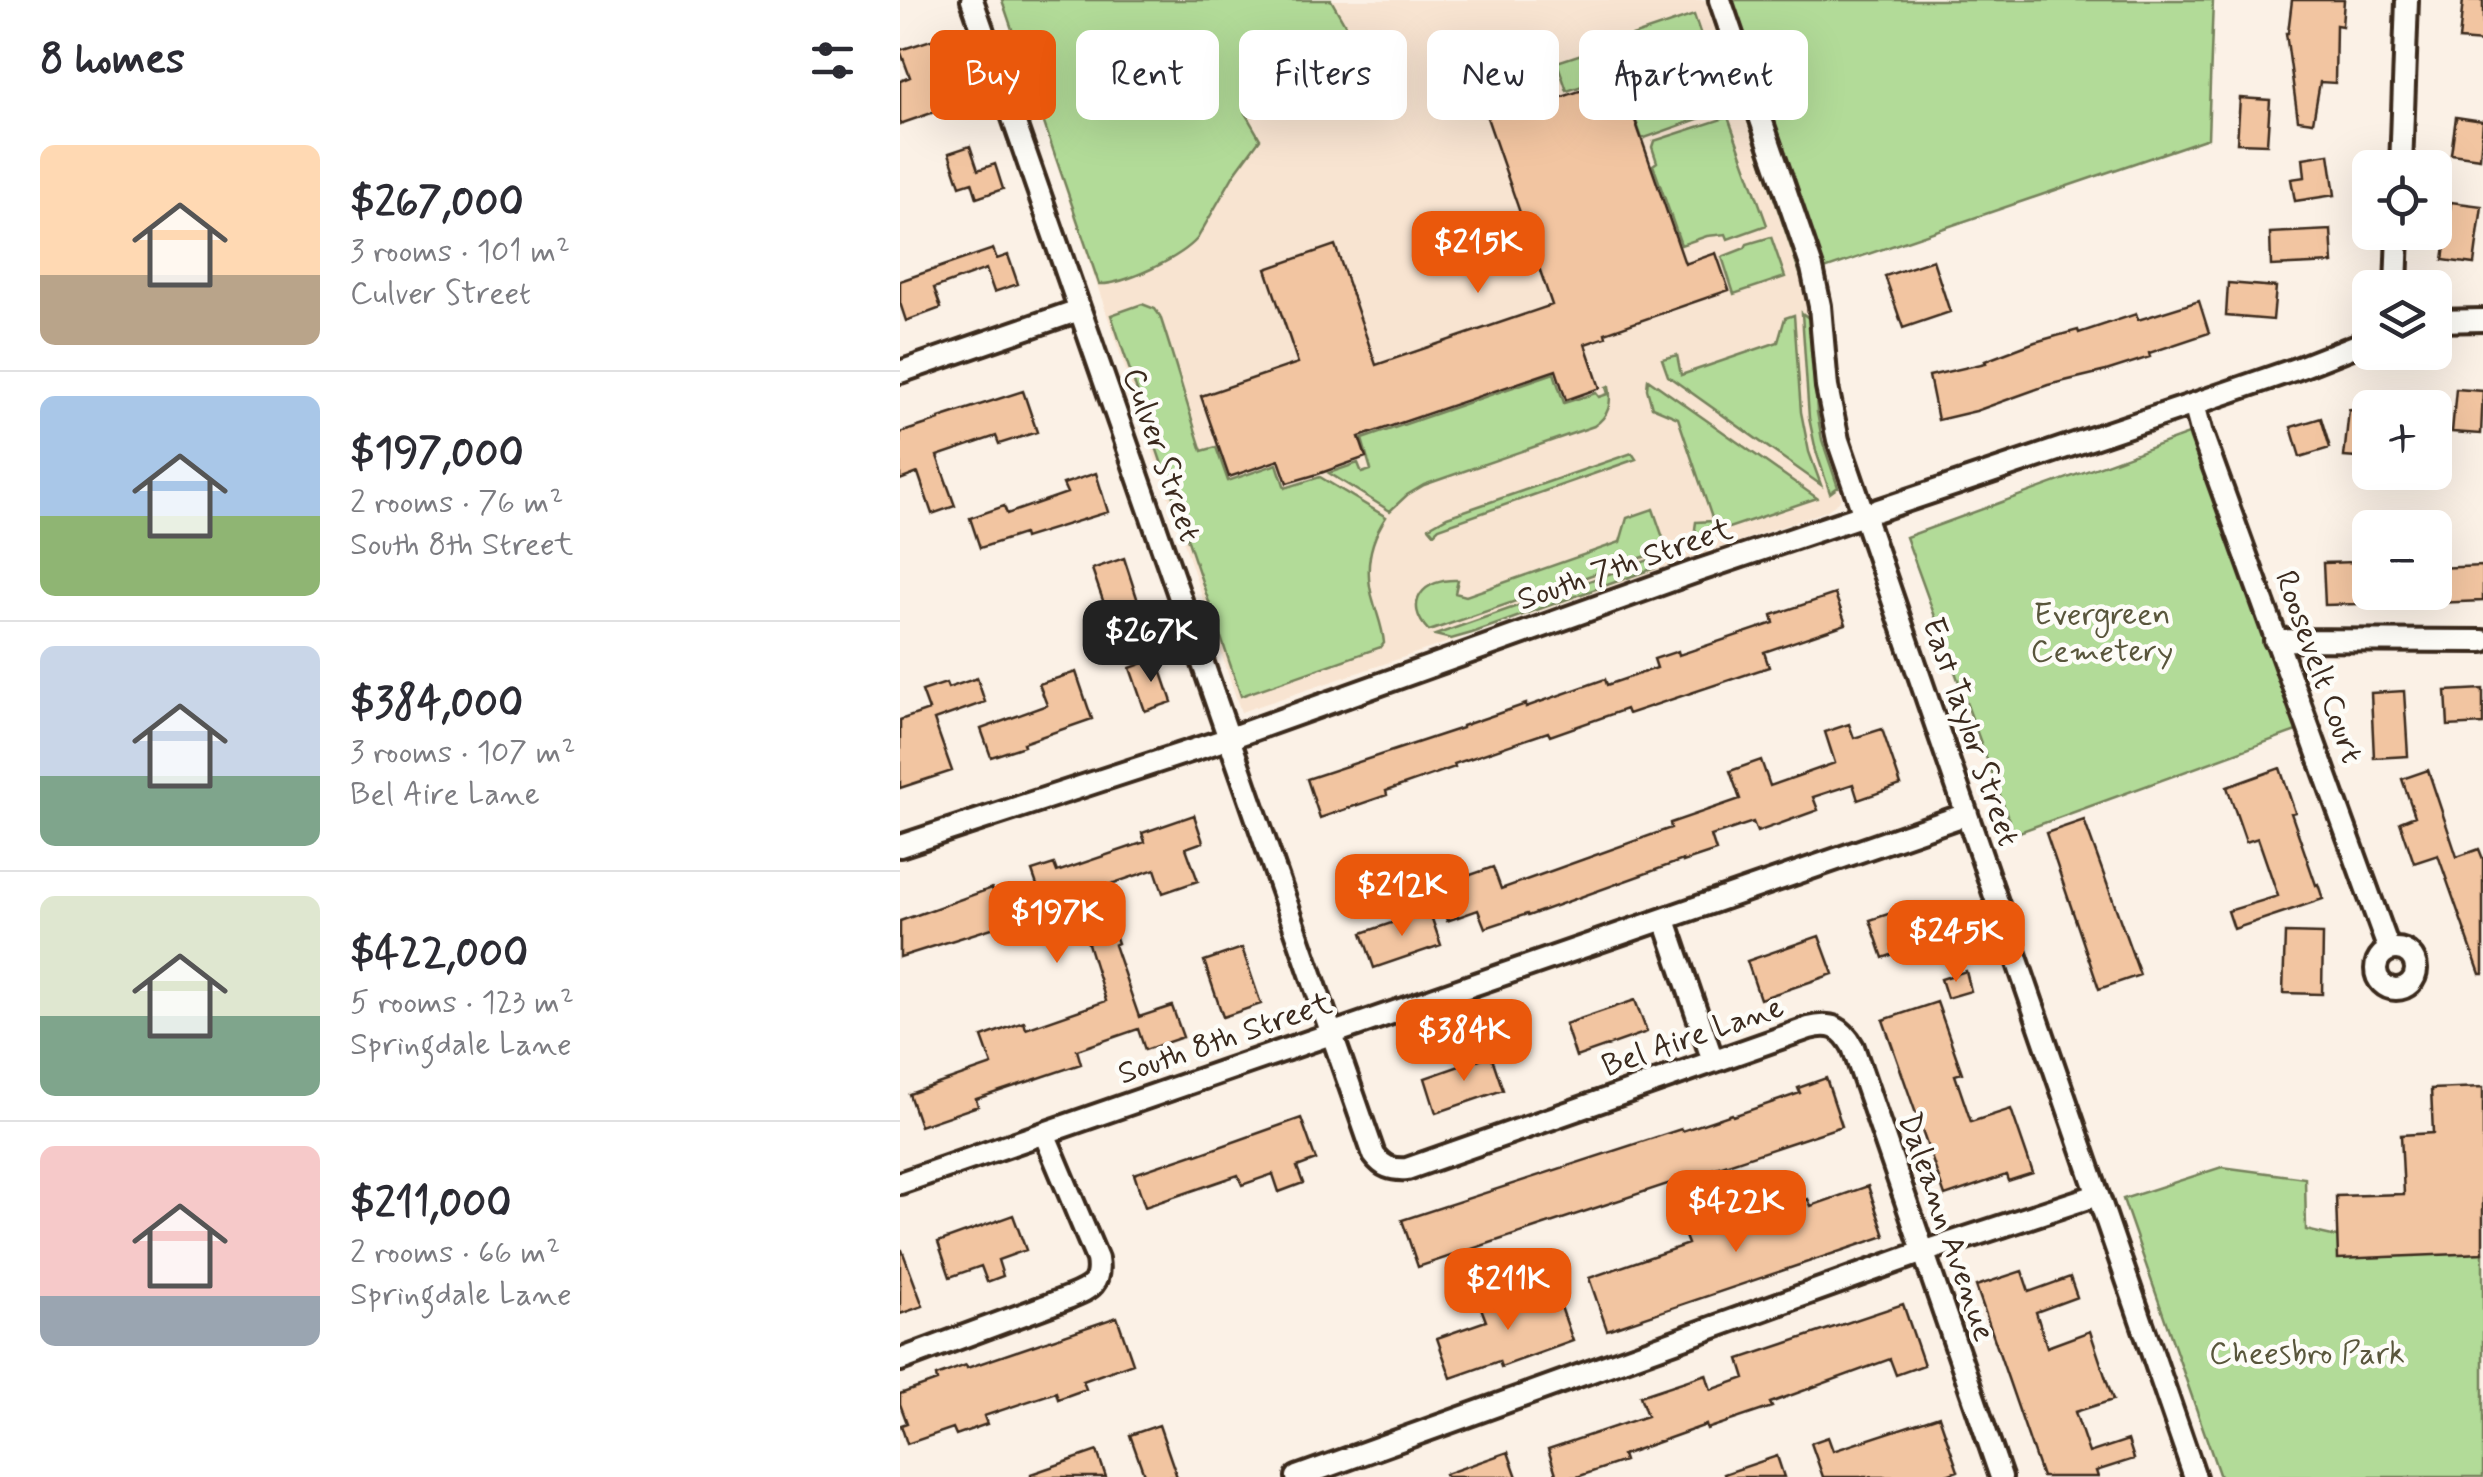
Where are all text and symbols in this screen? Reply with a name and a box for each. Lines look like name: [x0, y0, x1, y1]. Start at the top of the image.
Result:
chip: Buy: [930, 30, 1056, 120]
chip: Rent: [1076, 30, 1219, 120]
chip: Filters: [1239, 30, 1407, 120]
chip: New: [1427, 30, 1559, 120]
chip: Apartment: [1579, 30, 1808, 120]
text: 8 homes: [40, 33, 185, 88]
icon: filters: [805, 33, 860, 88]
map controls: [2352, 150, 2452, 610]
button: locate: [2352, 150, 2452, 250]
text: $267,000: [350, 176, 524, 231]
icon: home: [120, 185, 240, 305]
pin: $215K: [1408, 211, 1548, 296]
text: $215K: [1434, 222, 1522, 264]
text: 3 rooms · 101 m²: [350, 231, 570, 273]
button: layers: [2352, 270, 2452, 370]
text: Culver Street: [350, 273, 531, 315]
street label: Culver Street: [1112, 363, 1210, 547]
button: +: [2352, 390, 2452, 490]
text: $197,000: [350, 427, 524, 482]
icon: home: [120, 436, 240, 556]
text: 2 rooms · 76 m²: [350, 482, 563, 524]
street label: South 7th Street: [1512, 508, 1738, 621]
button: −: [2352, 510, 2452, 610]
text: South 8th Street: [350, 524, 573, 566]
street label: Roosevelt Court: [2264, 565, 2372, 769]
park label: Evergreen Cemetery: [2031, 594, 2173, 673]
pin: $267K: [1081, 600, 1221, 685]
text: $267K: [1105, 611, 1197, 653]
street label: East Taylor Street: [1911, 612, 2029, 852]
text: $384,000: [350, 677, 523, 732]
icon: home: [120, 686, 240, 806]
text: 3 rooms · 107 m²: [350, 732, 575, 774]
text: Bel Aire Lane: [350, 774, 540, 816]
pin: $212K: [1332, 854, 1472, 939]
text: $212K: [1357, 865, 1447, 907]
pin: $197K: [987, 881, 1127, 966]
text: $197K: [1011, 892, 1103, 934]
pin: $245K: [1886, 900, 2026, 985]
text: $245K: [1909, 911, 2003, 953]
text: $422,000: [350, 927, 528, 982]
icon: home: [120, 936, 240, 1056]
text: 5 rooms · 123 m²: [350, 982, 574, 1024]
street label: South 8th Street: [1113, 983, 1338, 1095]
street label: Bel Aire Lane: [1596, 986, 1790, 1088]
pin: $384K: [1394, 999, 1534, 1084]
text: $384K: [1418, 1010, 1510, 1052]
text: Springdale Lane: [350, 1024, 572, 1066]
street label: Daleann Avenue: [1887, 1107, 2005, 1347]
pin: $422K: [1666, 1170, 1806, 1255]
text: $211,000: [350, 1177, 512, 1232]
text: $422K: [1688, 1181, 1784, 1223]
icon: home: [120, 1186, 240, 1306]
text: 2 rooms · 66 m²: [350, 1232, 560, 1274]
pin: $211K: [1438, 1248, 1578, 1333]
text: $211K: [1466, 1259, 1550, 1301]
text: Springdale Lane: [350, 1274, 572, 1316]
park label: Cheesbro Park: [2209, 1333, 2405, 1375]

